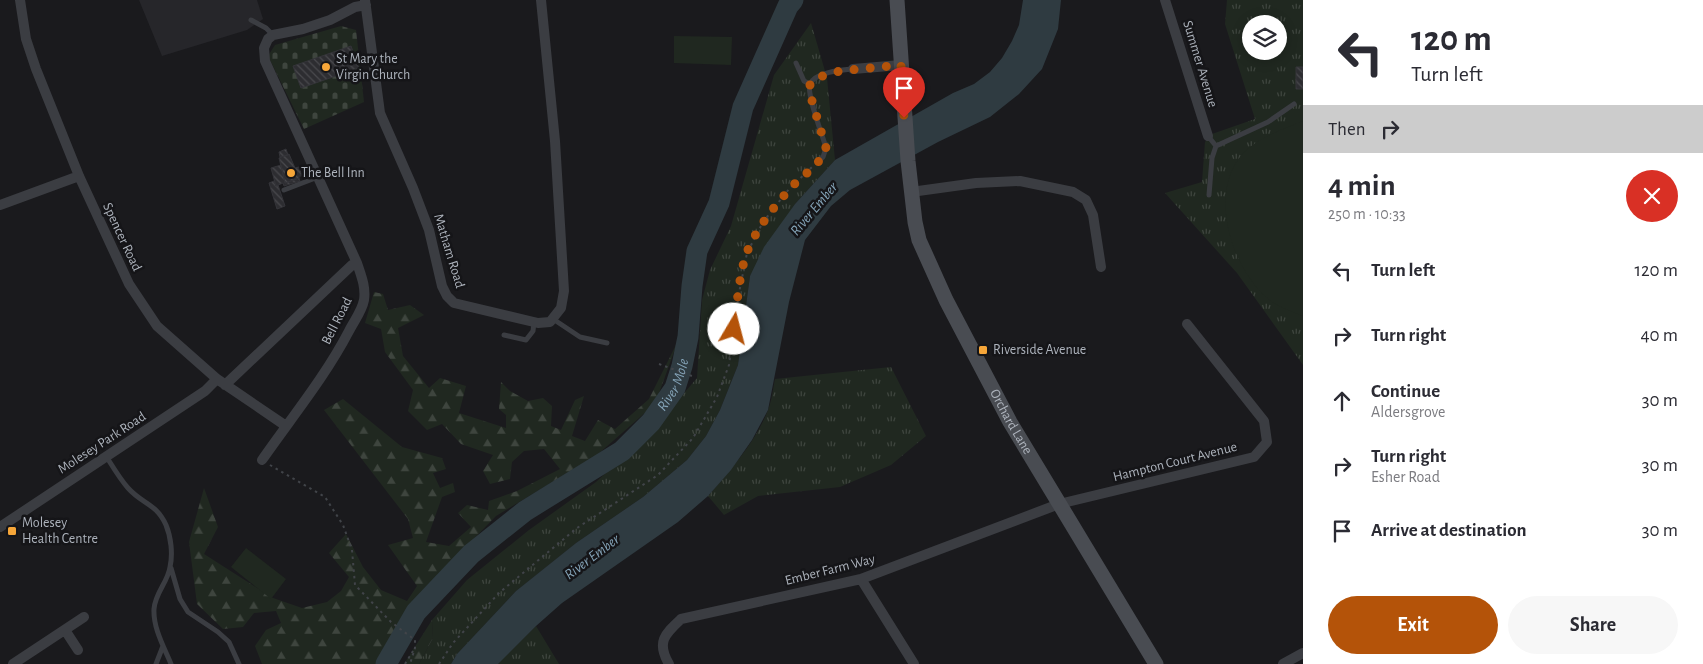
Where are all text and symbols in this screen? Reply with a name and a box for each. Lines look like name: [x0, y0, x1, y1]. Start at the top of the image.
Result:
map controls: [1242, 15, 1287, 60]
button: layers: [1242, 15, 1287, 60]
street label: Summer Avenue: [1180, 19, 1220, 109]
icon: left: [1328, 20, 1393, 85]
text: 120 m: [1411, 22, 1492, 57]
place label: St Mary the Virgin Church: [336, 52, 410, 82]
marker: St Mary the Virgin Church: [320, 61, 332, 73]
text: Turn left: [1411, 63, 1483, 85]
pin: [883, 67, 925, 118]
icon: arrive: [890, 74, 918, 102]
icon: right: [1376, 115, 1404, 143]
text: Then: [1328, 120, 1366, 139]
place label: The Bell Inn: [301, 166, 365, 180]
marker: The Bell Inn: [285, 167, 297, 179]
button: close: [1626, 170, 1678, 222]
text: 4 min: [1328, 171, 1396, 201]
water label: River Ember: [788, 179, 841, 239]
street label: Spencer Road: [100, 201, 144, 273]
text: 250 m · 10:33: [1328, 206, 1406, 222]
street label: Matham Road: [431, 212, 467, 290]
icon: left: [1328, 257, 1356, 285]
text: Turn left: [1371, 261, 1435, 280]
text: 120 m: [1634, 261, 1678, 280]
street label: Bell Road: [319, 295, 355, 347]
position arrow: [707, 302, 759, 354]
icon: right: [1328, 322, 1356, 350]
text: Turn right: [1371, 326, 1446, 345]
text: 40 m: [1640, 326, 1678, 345]
place label: Riverside Avenue: [993, 343, 1086, 357]
marker: Riverside Avenue: [977, 344, 989, 356]
water label: River Mole: [654, 357, 691, 413]
text: Continue: [1371, 382, 1440, 401]
street label: Orchard Lane: [987, 387, 1035, 457]
icon: ahead: [1328, 387, 1356, 415]
text: 30 m: [1642, 391, 1678, 410]
text: Aldersgrove: [1371, 404, 1445, 420]
street label: Molesey Park Road: [56, 409, 148, 477]
street label: Hampton Court Avenue: [1111, 440, 1239, 484]
text: Turn right: [1371, 447, 1446, 466]
icon: right: [1328, 452, 1356, 480]
text: 30 m: [1642, 456, 1678, 475]
text: Esher Road: [1371, 469, 1440, 485]
place label: Molesey Health Centre: [22, 516, 98, 546]
icon: arrive: [1328, 517, 1356, 545]
text: Arrive at destination: [1371, 521, 1527, 540]
text: 30 m: [1642, 521, 1678, 540]
marker: Molesey Health Centre: [6, 525, 18, 537]
water label: River Ember: [562, 531, 623, 582]
street label: Ember Farm Way: [784, 552, 877, 588]
button: Exit: [1328, 596, 1498, 654]
button: Share: [1508, 596, 1678, 654]

